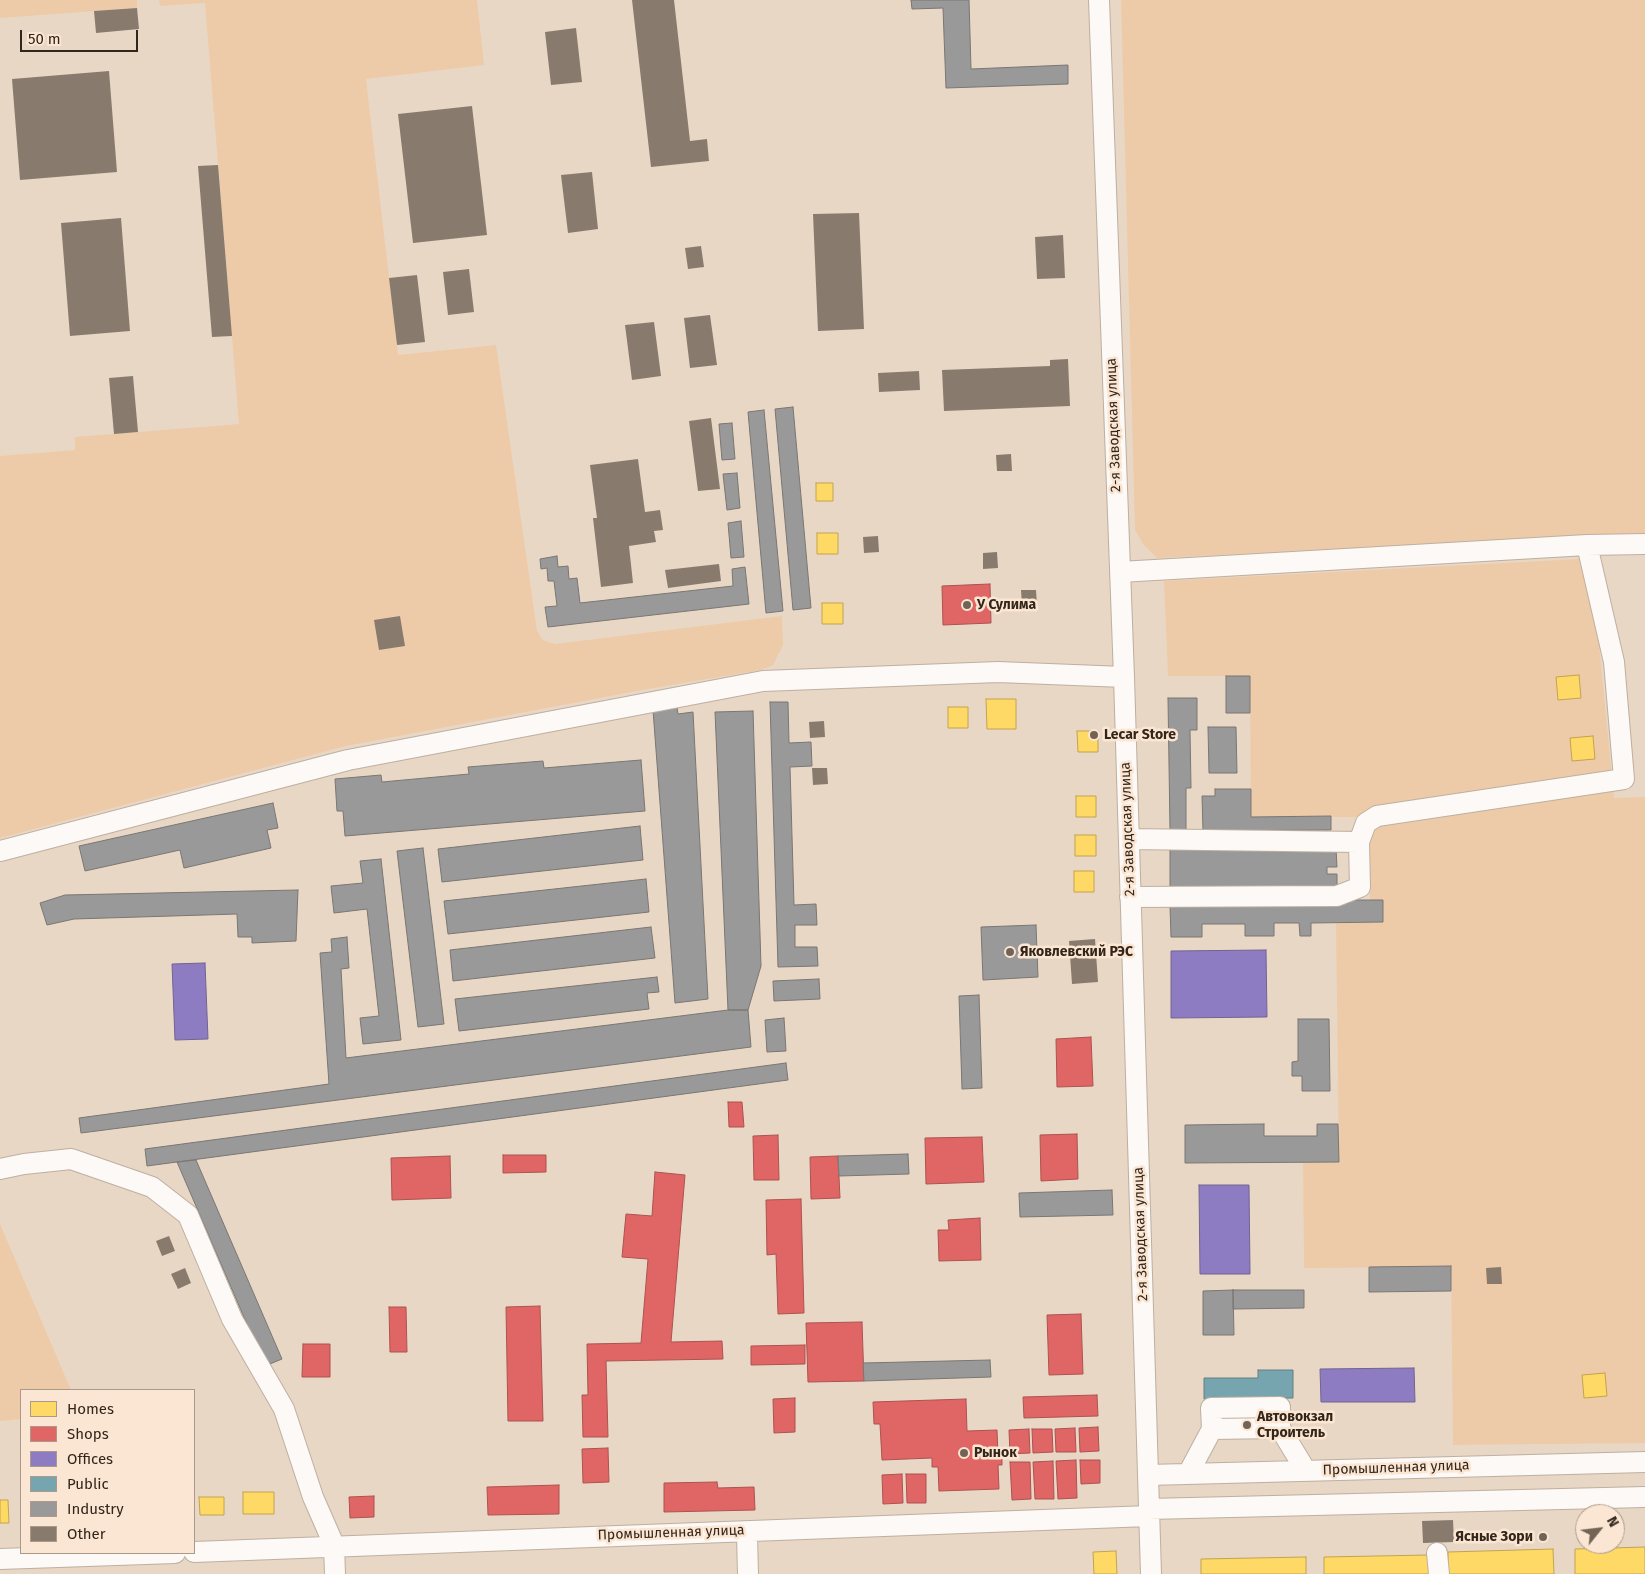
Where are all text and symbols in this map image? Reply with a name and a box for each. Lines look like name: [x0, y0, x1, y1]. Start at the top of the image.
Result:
scale bar: [22, 20, 140, 52]
text: 50 m: [28, 30, 61, 48]
street label: 2-я Заводская улица: [1103, 358, 1125, 492]
place label: У Сулима: [977, 597, 1036, 613]
marker: У Сулима: [961, 599, 973, 611]
place label: Lecar Store: [1104, 727, 1176, 743]
marker: Lecar Store: [1088, 729, 1100, 741]
street label: 2-я Заводская улица: [1117, 762, 1139, 896]
place label: Яковлевский РЭС: [1020, 944, 1133, 960]
marker: Яковлевский РЭС: [1004, 946, 1016, 958]
street label: 2-я Заводская улица: [1130, 1167, 1152, 1301]
legend: [20, 1389, 195, 1554]
text: Homes: [67, 1400, 114, 1418]
place label: Автовокзал Строитель: [1257, 1409, 1333, 1441]
marker: Автовокзал Строитель: [1241, 1419, 1253, 1431]
text: Shops: [67, 1425, 109, 1443]
place label: Рынок: [974, 1445, 1017, 1461]
marker: Рынок: [958, 1447, 970, 1459]
text: Offices: [67, 1450, 113, 1468]
street label: Промышленная улица: [1322, 1457, 1470, 1479]
text: Public: [67, 1475, 109, 1493]
text: Industry: [67, 1500, 124, 1518]
north arrow: [1575, 1504, 1625, 1554]
text: N: [1603, 1514, 1622, 1530]
street label: Промышленная улица: [597, 1522, 745, 1544]
text: Other: [67, 1525, 106, 1543]
place label: Ясные Зори: [1455, 1529, 1533, 1545]
marker: Ясные Зори: [1537, 1531, 1549, 1543]

